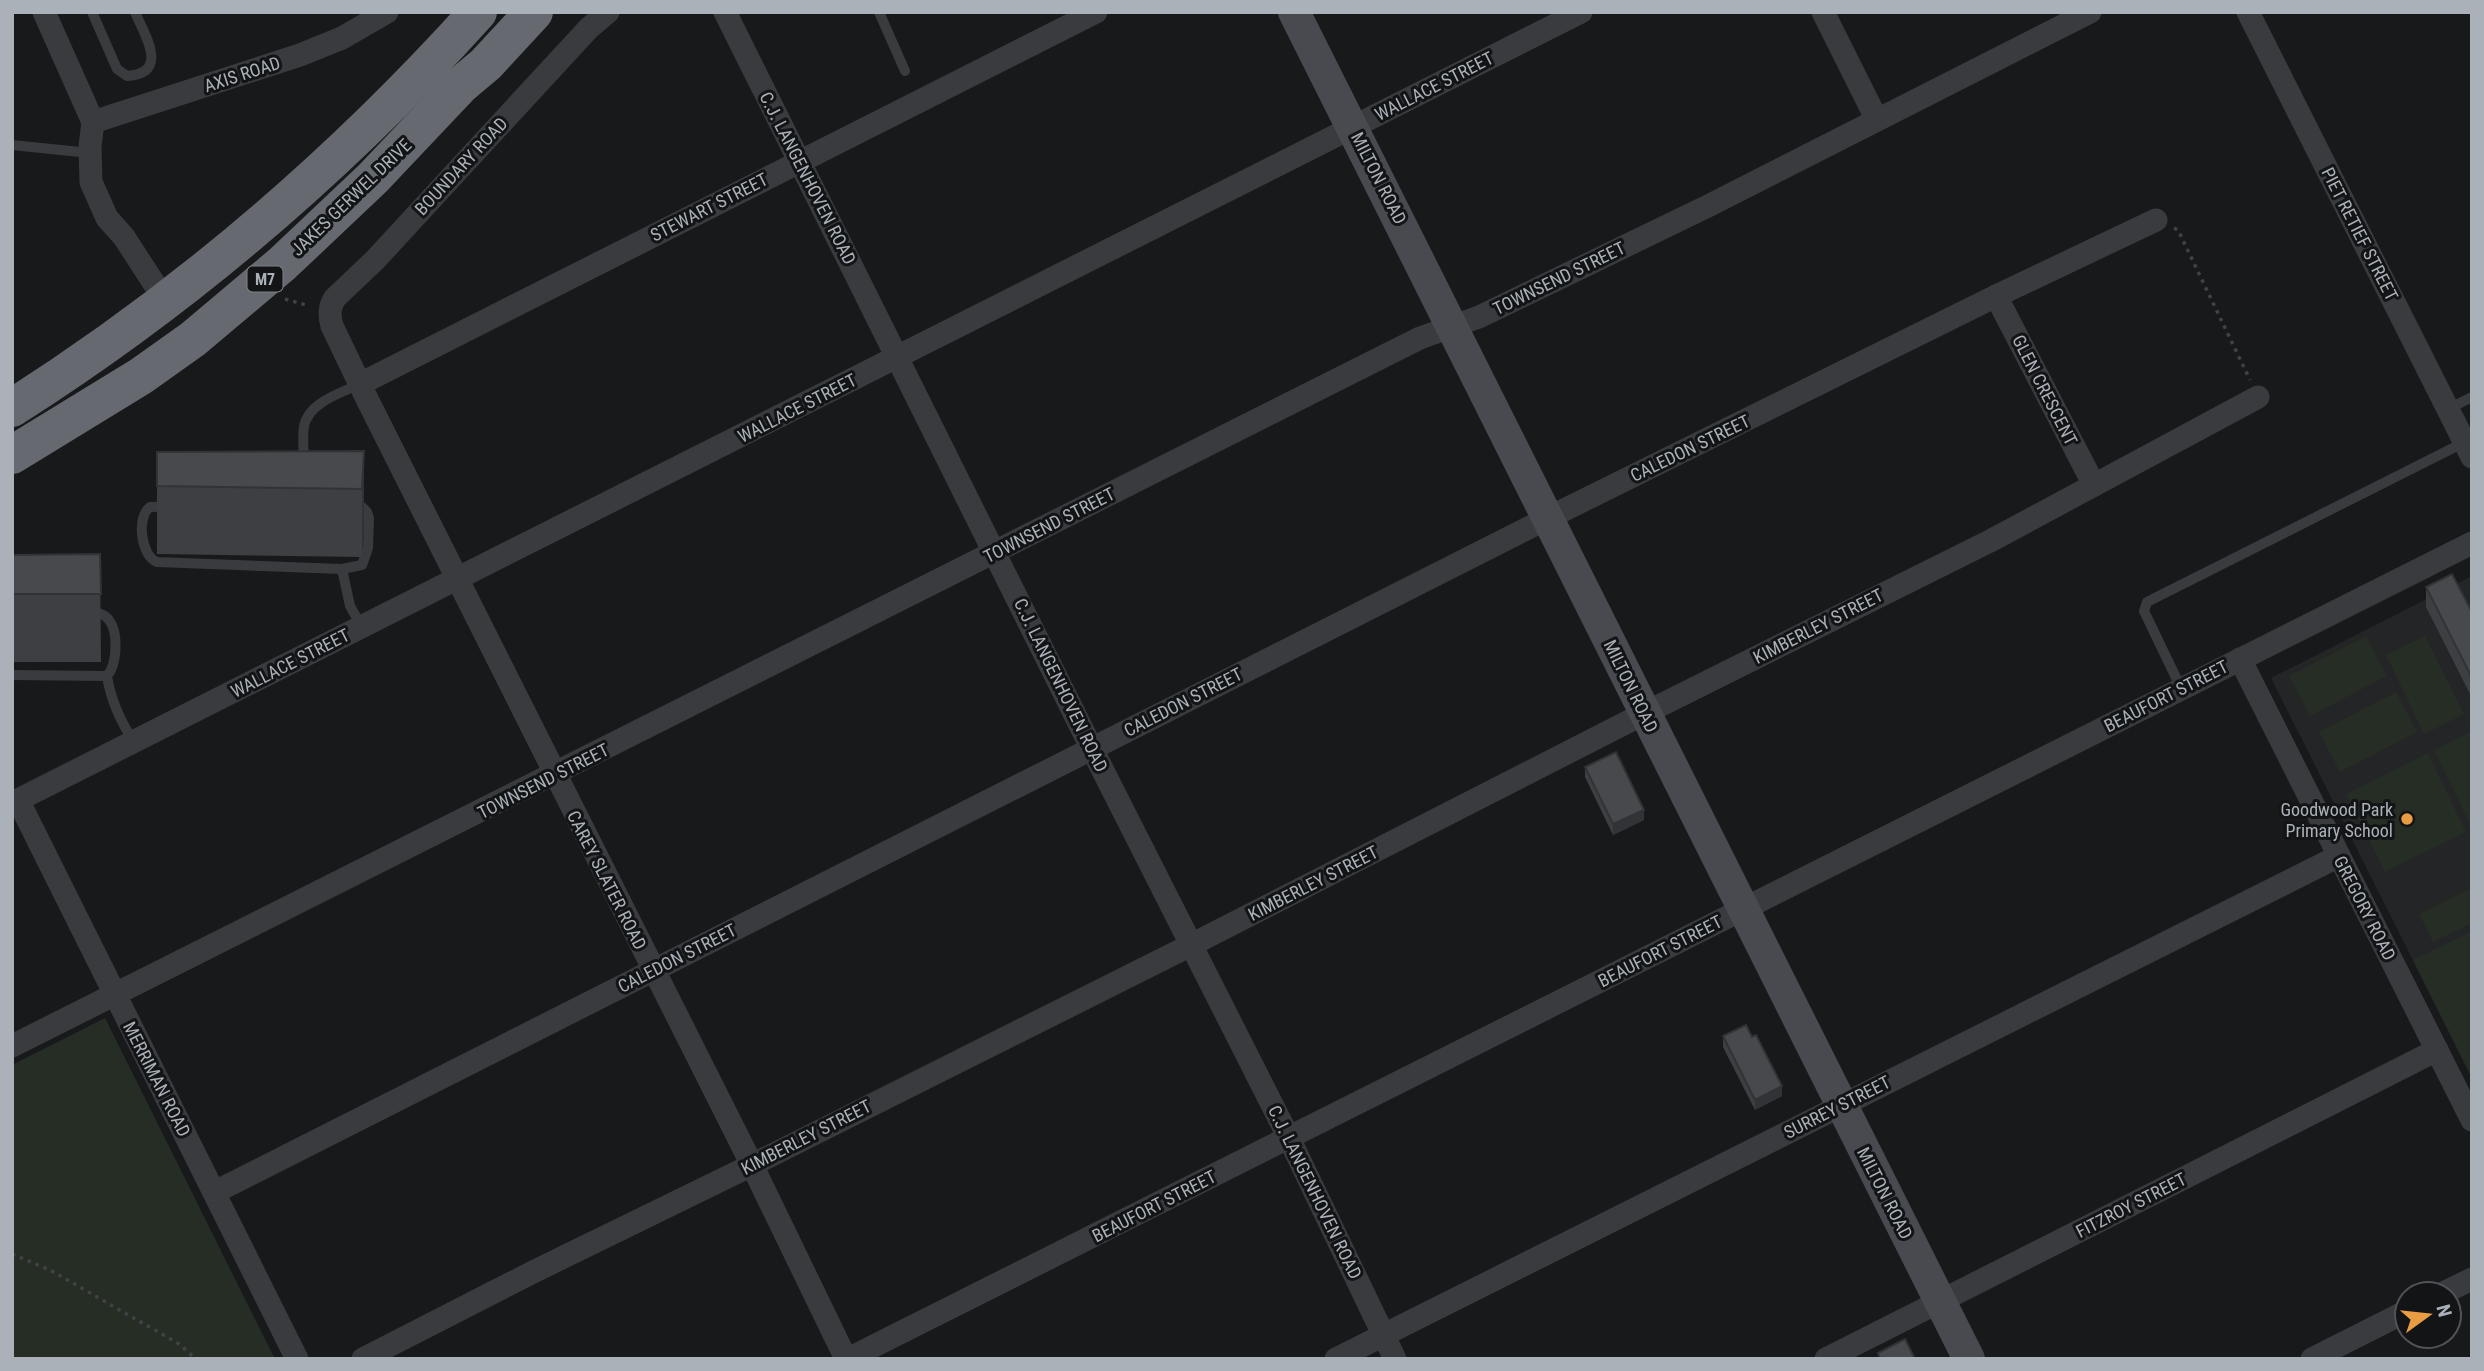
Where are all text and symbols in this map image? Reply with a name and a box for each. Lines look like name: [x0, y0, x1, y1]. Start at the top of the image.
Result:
street label: WALLACE STREET: [1371, 47, 1497, 125]
street label: AXIS ROAD: [201, 52, 283, 96]
street label: C.J. LANGENHOVEN ROAD: [755, 88, 861, 268]
street label: BOUNDARY ROAD: [410, 113, 512, 219]
street label: MILTON ROAD: [1347, 129, 1411, 227]
street label: JAKES GERWEL DRIVE: [287, 134, 416, 260]
street label: PIET RETIEF STREET: [2317, 164, 2403, 304]
street label: STEWART STREET: [647, 168, 771, 246]
street label: TOWNSEND STREET: [1490, 237, 1628, 319]
road number: M7: [247, 266, 282, 292]
street label: GLEN CRESCENT: [2008, 331, 2082, 449]
street label: WALLACE STREET: [734, 369, 860, 447]
street label: CALEDON STREET: [1627, 410, 1753, 486]
street label: TOWNSEND STREET: [980, 483, 1118, 567]
street label: KIMBERLEY STREET: [1750, 584, 1886, 668]
street label: C.J. LANGENHOVEN ROAD: [1010, 595, 1112, 775]
street label: WALLACE STREET: [227, 624, 353, 702]
street label: MILTON ROAD: [1600, 636, 1662, 736]
street label: BEAUFORT STREET: [2101, 656, 2231, 736]
street label: CALEDON STREET: [1120, 663, 1246, 741]
street label: TOWNSEND STREET: [474, 739, 612, 823]
place label: Goodwood Park Primary School: [2280, 799, 2393, 841]
street label: CAREY SLATER ROAD: [563, 807, 651, 953]
marker: Goodwood Park Primary School: [2399, 811, 2415, 827]
street label: KIMBERLEY STREET: [1245, 841, 1381, 925]
street label: GREGORY ROAD: [2330, 852, 2400, 964]
street label: BEAUFORT STREET: [1595, 911, 1725, 991]
street label: CALEDON STREET: [614, 919, 740, 997]
street label: MERRIMAN ROAD: [119, 1018, 195, 1140]
street label: SURREY STREET: [1780, 1071, 1894, 1143]
street label: KIMBERLEY STREET: [738, 1095, 874, 1179]
street label: C.J. LANGENHOVEN ROAD: [1264, 1102, 1366, 1282]
street label: MILTON ROAD: [1853, 1144, 1917, 1242]
street label: BEAUFORT STREET: [1089, 1166, 1219, 1246]
street label: FITZROY STREET: [2072, 1168, 2190, 1242]
north arrow: [2393, 1280, 2463, 1350]
text: N: [2431, 1302, 2457, 1319]

